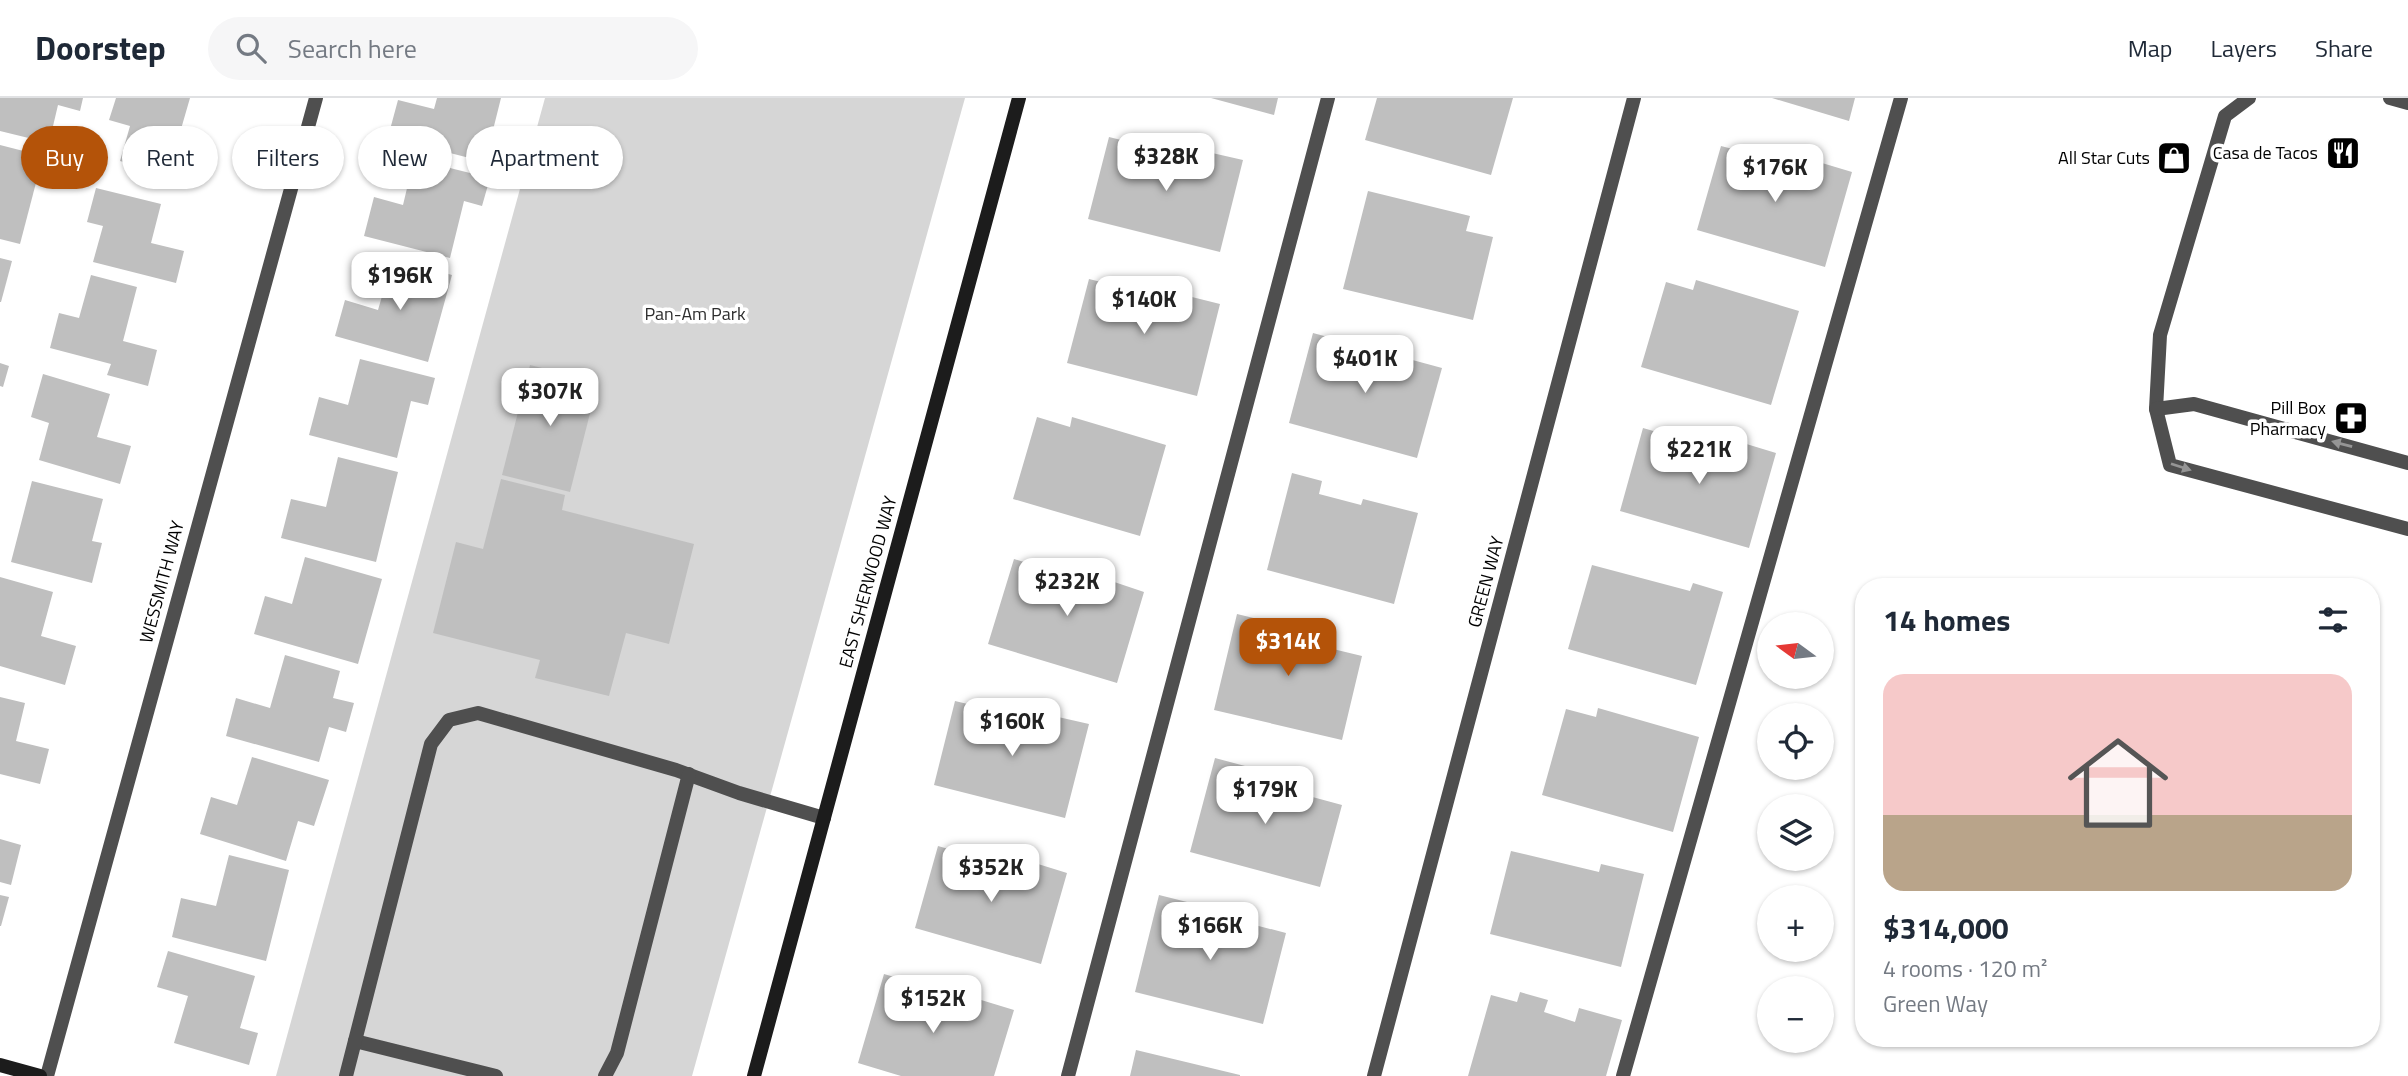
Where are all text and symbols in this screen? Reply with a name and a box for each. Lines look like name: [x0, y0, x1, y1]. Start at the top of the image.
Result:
search box: [208, 17, 698, 80]
text: Doorstep: [35, 23, 166, 73]
icon: search: [232, 29, 270, 67]
text: Search here: [288, 29, 417, 68]
text: Map: [2128, 30, 2173, 66]
text: Layers: [2211, 30, 2277, 66]
text: Share: [2315, 30, 2373, 66]
chip: Buy: [21, 126, 108, 189]
chip: Rent: [122, 126, 218, 189]
chip: Filters: [232, 126, 344, 189]
chip: New: [358, 126, 452, 189]
chip: Apartment: [466, 126, 623, 189]
pin: $328K: [1117, 134, 1215, 193]
restaurant icon: Casa de Tacos: [2324, 134, 2362, 172]
text: $328K: [1133, 138, 1199, 173]
shop icon: All Star Cuts: [2155, 139, 2193, 177]
place label: Casa de Tacos: [2213, 139, 2318, 166]
pin: $176K: [1726, 144, 1824, 204]
place label: All Star Cuts: [2058, 144, 2150, 171]
text: $176K: [1742, 149, 1808, 184]
pin: $196K: [351, 252, 449, 312]
text: $196K: [367, 257, 433, 292]
pin: $140K: [1095, 276, 1193, 336]
text: $140K: [1111, 281, 1177, 316]
park label: Pan-Am Park: [644, 300, 746, 327]
pin: $401K: [1316, 336, 1414, 395]
text: $401K: [1332, 340, 1398, 375]
pin: $307K: [501, 368, 599, 428]
text: $307K: [517, 373, 583, 408]
place label: Pill Box Pharmacy: [2250, 394, 2326, 442]
pharmacy icon: Pill Box Pharmacy: [2332, 399, 2370, 437]
pin: $221K: [1650, 426, 1748, 486]
text: $221K: [1666, 431, 1732, 466]
one-way arrow: [2331, 439, 2352, 449]
one-way arrow: [2171, 462, 2192, 473]
street label: EAST SHERWOOD WAY: [832, 493, 904, 671]
street label: WESSMITH WAY: [132, 517, 191, 646]
street label: GREEN WAY: [1460, 533, 1511, 630]
pin: $232K: [1018, 559, 1116, 618]
text: $232K: [1034, 563, 1100, 598]
text: 14 homes: [1883, 597, 2010, 643]
icon: filters: [2314, 601, 2352, 639]
north arrow: [1757, 612, 1834, 690]
map controls: [1757, 612, 1834, 1053]
pin: $314K: [1239, 618, 1337, 678]
text: $314K: [1255, 623, 1321, 658]
pin: $160K: [963, 698, 1061, 758]
text: $160K: [979, 703, 1045, 738]
button: locate: [1757, 703, 1834, 780]
icon: home: [2055, 720, 2181, 846]
pin: $179K: [1216, 766, 1314, 826]
text: $179K: [1232, 771, 1298, 806]
button: layers: [1757, 794, 1834, 871]
pin: $352K: [942, 844, 1040, 904]
text: $352K: [958, 849, 1024, 884]
button: +: [1757, 885, 1834, 962]
pin: $166K: [1161, 902, 1259, 962]
text: $314,000: [1883, 905, 2009, 951]
text: $166K: [1177, 907, 1243, 942]
text: 4 rooms · 120 m²: [1883, 951, 2047, 986]
pin: $152K: [884, 976, 982, 1035]
button: −: [1757, 976, 1834, 1053]
text: $152K: [900, 980, 966, 1015]
text: Green Way: [1883, 986, 1988, 1021]

